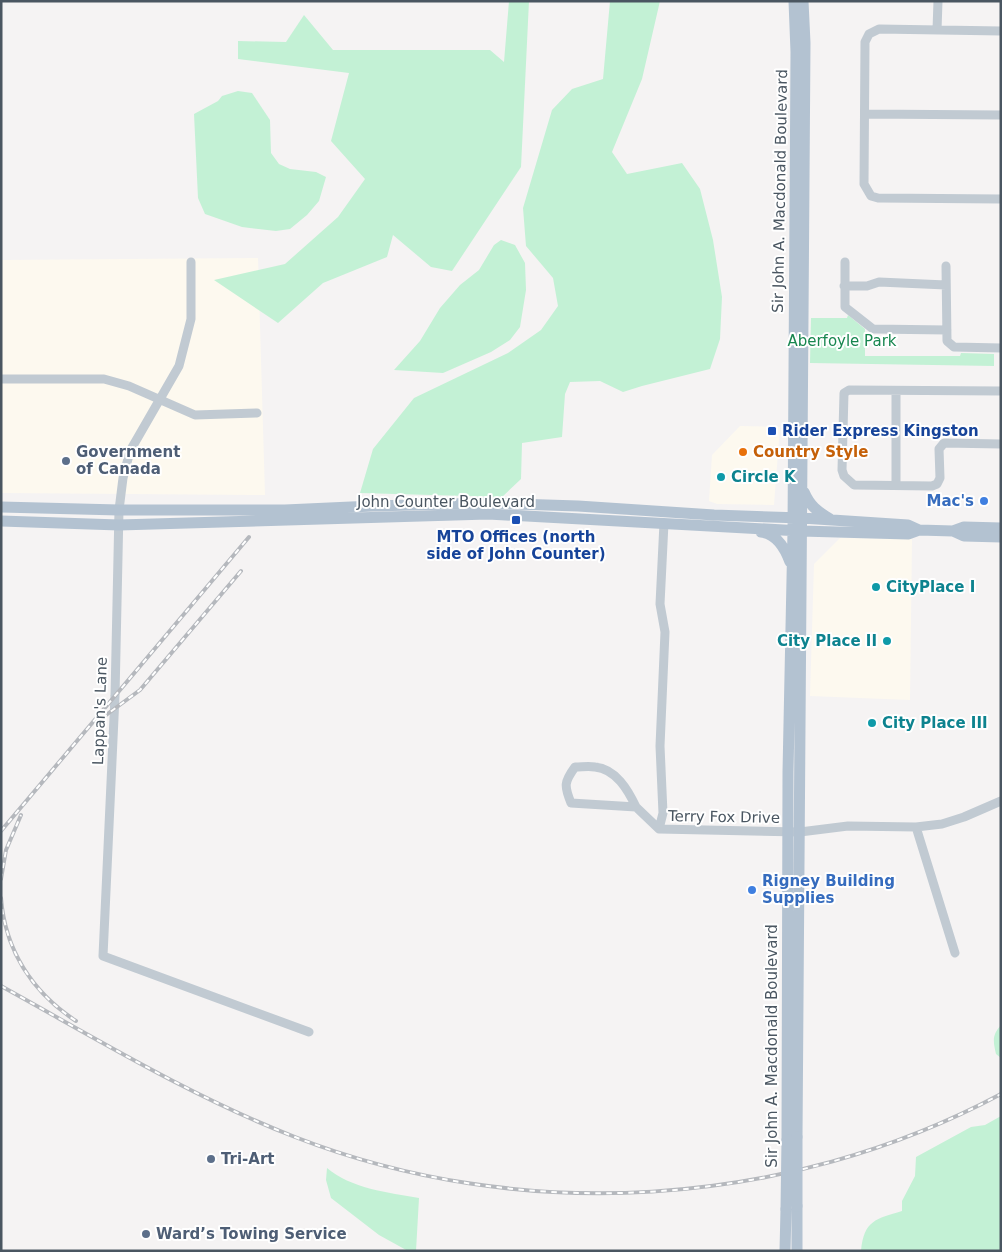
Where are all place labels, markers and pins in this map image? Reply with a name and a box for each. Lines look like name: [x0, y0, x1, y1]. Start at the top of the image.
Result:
place label: Rider Express Kingston: [782, 422, 979, 440]
marker: Rider Express Kingston: [766, 425, 778, 437]
place label: Government of Canada: [76, 443, 180, 478]
place label: Country Style: [753, 443, 868, 461]
marker: Country Style: [737, 446, 749, 458]
marker: Government of Canada: [60, 455, 72, 467]
place label: Circle K: [731, 468, 797, 486]
marker: Circle K: [715, 471, 727, 483]
place label: Mac's: [927, 492, 974, 510]
marker: Mac's: [978, 495, 990, 507]
marker: MTO Offices (north side of John Counter): [510, 514, 522, 526]
place label: MTO Offices (north side of John Counter): [427, 528, 606, 563]
place label: CityPlace I: [886, 578, 975, 596]
marker: CityPlace I: [870, 581, 882, 593]
place label: City Place II: [777, 632, 877, 650]
marker: City Place II: [881, 635, 893, 647]
place label: City Place III: [882, 714, 988, 732]
marker: City Place III: [866, 717, 878, 729]
place label: Rigney Building Supplies: [762, 872, 895, 907]
marker: Rigney Building Supplies: [746, 884, 758, 896]
place label: Tri-Art: [221, 1150, 275, 1168]
marker: Tri-Art: [205, 1153, 217, 1165]
place label: Ward’s Towing Service: [156, 1225, 347, 1243]
marker: Ward’s Towing Service: [140, 1228, 152, 1240]

